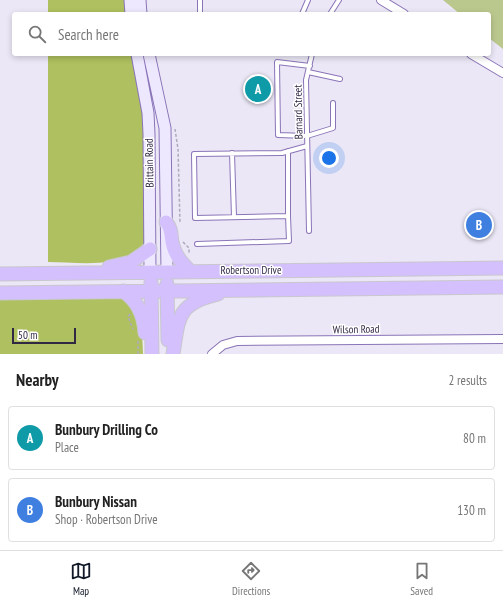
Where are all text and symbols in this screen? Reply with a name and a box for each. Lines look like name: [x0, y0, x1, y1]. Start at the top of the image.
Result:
search box: [12, 12, 491, 56]
icon: search: [26, 23, 48, 45]
text: Search here: [58, 25, 119, 44]
pin: A: [245, 74, 271, 104]
street label: Barnard Street: [291, 85, 305, 139]
street label: Brittain Road: [142, 138, 156, 188]
your location: [319, 148, 339, 168]
pin: B: [466, 210, 492, 240]
street label: Robertson Drive: [221, 263, 282, 277]
street label: Wilson Road: [333, 322, 380, 336]
scale bar: [12, 326, 76, 345]
text: 50 m: [18, 328, 37, 342]
text: Nearby: [16, 369, 59, 391]
text: 2 results: [448, 372, 487, 389]
text: Bunbury Drilling Co: [55, 420, 158, 439]
text: A: [27, 430, 33, 447]
text: 80 m: [463, 430, 486, 447]
text: Place: [55, 439, 79, 456]
text: Bunbury Nissan: [55, 492, 137, 511]
text: B: [27, 502, 33, 519]
text: 130 m: [457, 502, 486, 519]
text: Shop · Robertson Drive: [55, 511, 158, 528]
tab: Map: [70, 560, 92, 598]
tab: Directions: [232, 560, 270, 598]
tab: Saved: [410, 560, 433, 598]

